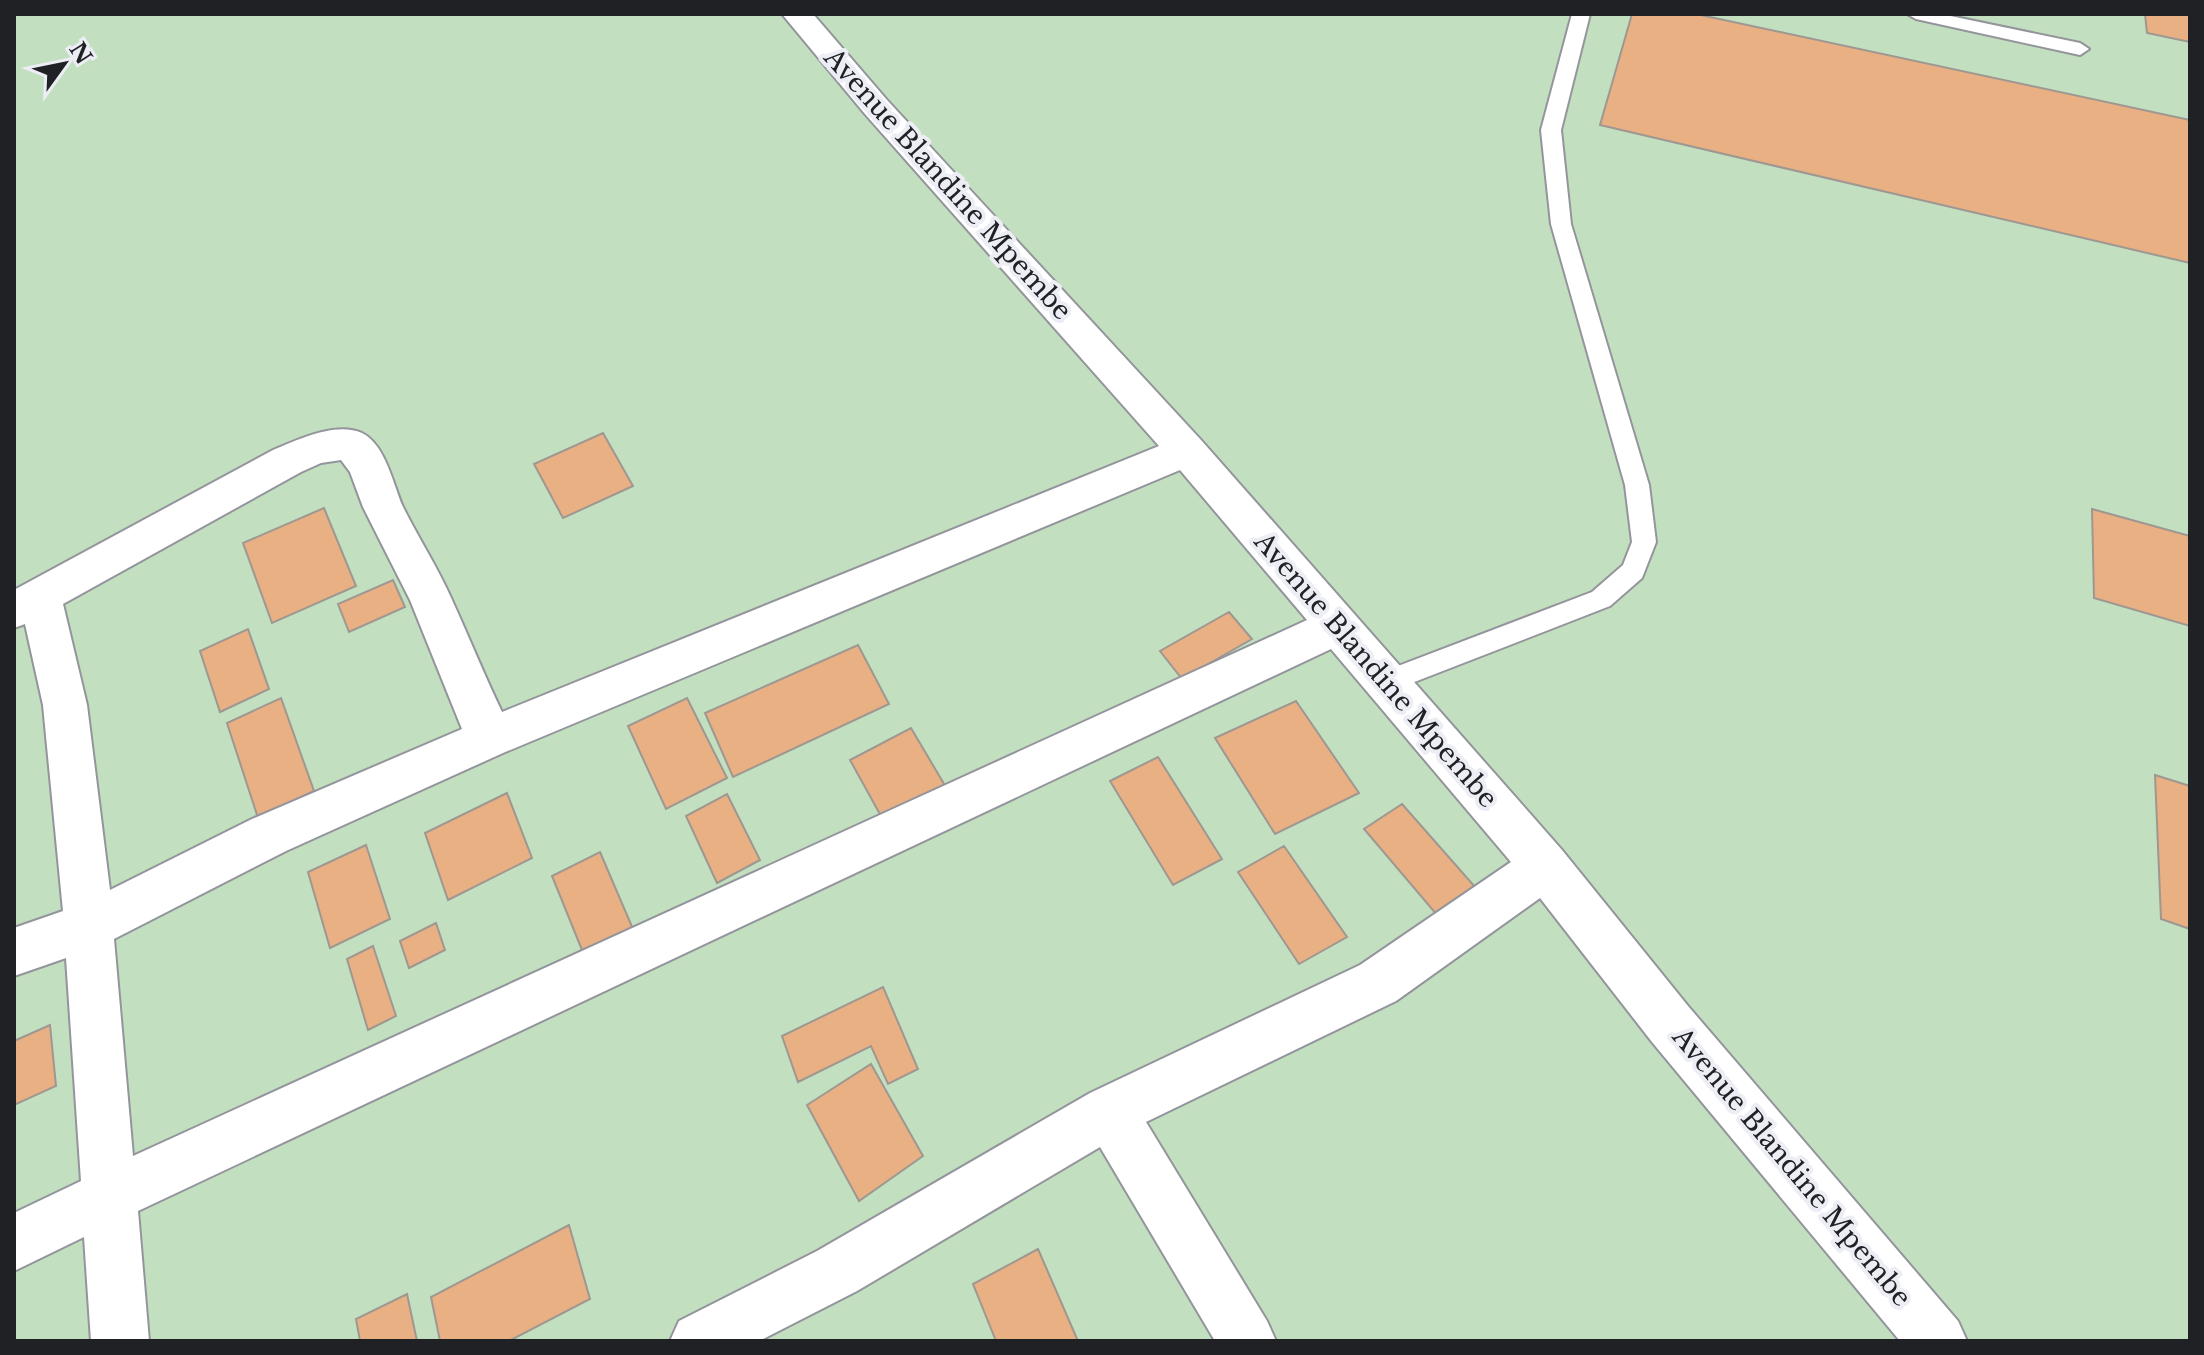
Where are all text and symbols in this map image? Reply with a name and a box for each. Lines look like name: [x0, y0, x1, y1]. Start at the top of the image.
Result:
north arrow: [24, 24, 104, 104]
text: N: [63, 37, 97, 70]
street label: Avenue Blandine Mpembe: [817, 41, 1078, 326]
street label: Avenue Blandine Mpembe: [1247, 525, 1504, 814]
street label: Avenue Blandine Mpembe: [1665, 1020, 1918, 1313]

